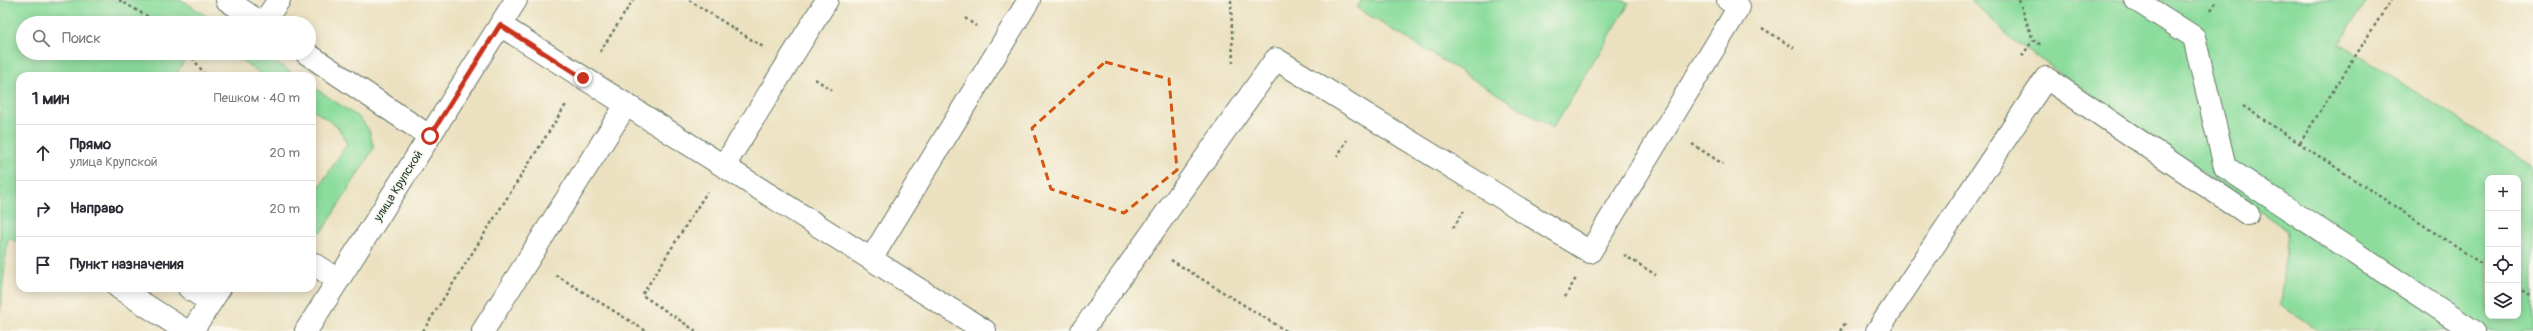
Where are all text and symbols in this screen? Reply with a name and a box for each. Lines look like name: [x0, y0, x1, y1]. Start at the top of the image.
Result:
search box: [16, 16, 316, 60]
icon: search: [30, 27, 52, 49]
text: Поиск: [62, 29, 101, 48]
route end: [574, 69, 592, 87]
text: 1 мин: [32, 88, 70, 109]
text: Пешком · 40 m: [214, 90, 300, 106]
route start: [421, 127, 439, 145]
text: Прямо: [70, 135, 111, 154]
icon: ahead: [32, 142, 54, 164]
text: 20 m: [269, 145, 300, 161]
street label: улица Крупской: [370, 148, 426, 225]
text: улица Крупской: [70, 154, 158, 170]
map controls: [2485, 175, 2521, 319]
button: +: [2485, 175, 2521, 211]
icon: right: [32, 198, 54, 220]
text: Направо: [70, 199, 124, 218]
text: 20 m: [269, 201, 300, 217]
button: −: [2485, 211, 2521, 247]
button: locate: [2485, 247, 2521, 283]
icon: arrive: [32, 254, 54, 276]
text: Пункт назначения: [70, 255, 184, 274]
button: layers: [2485, 283, 2521, 319]

